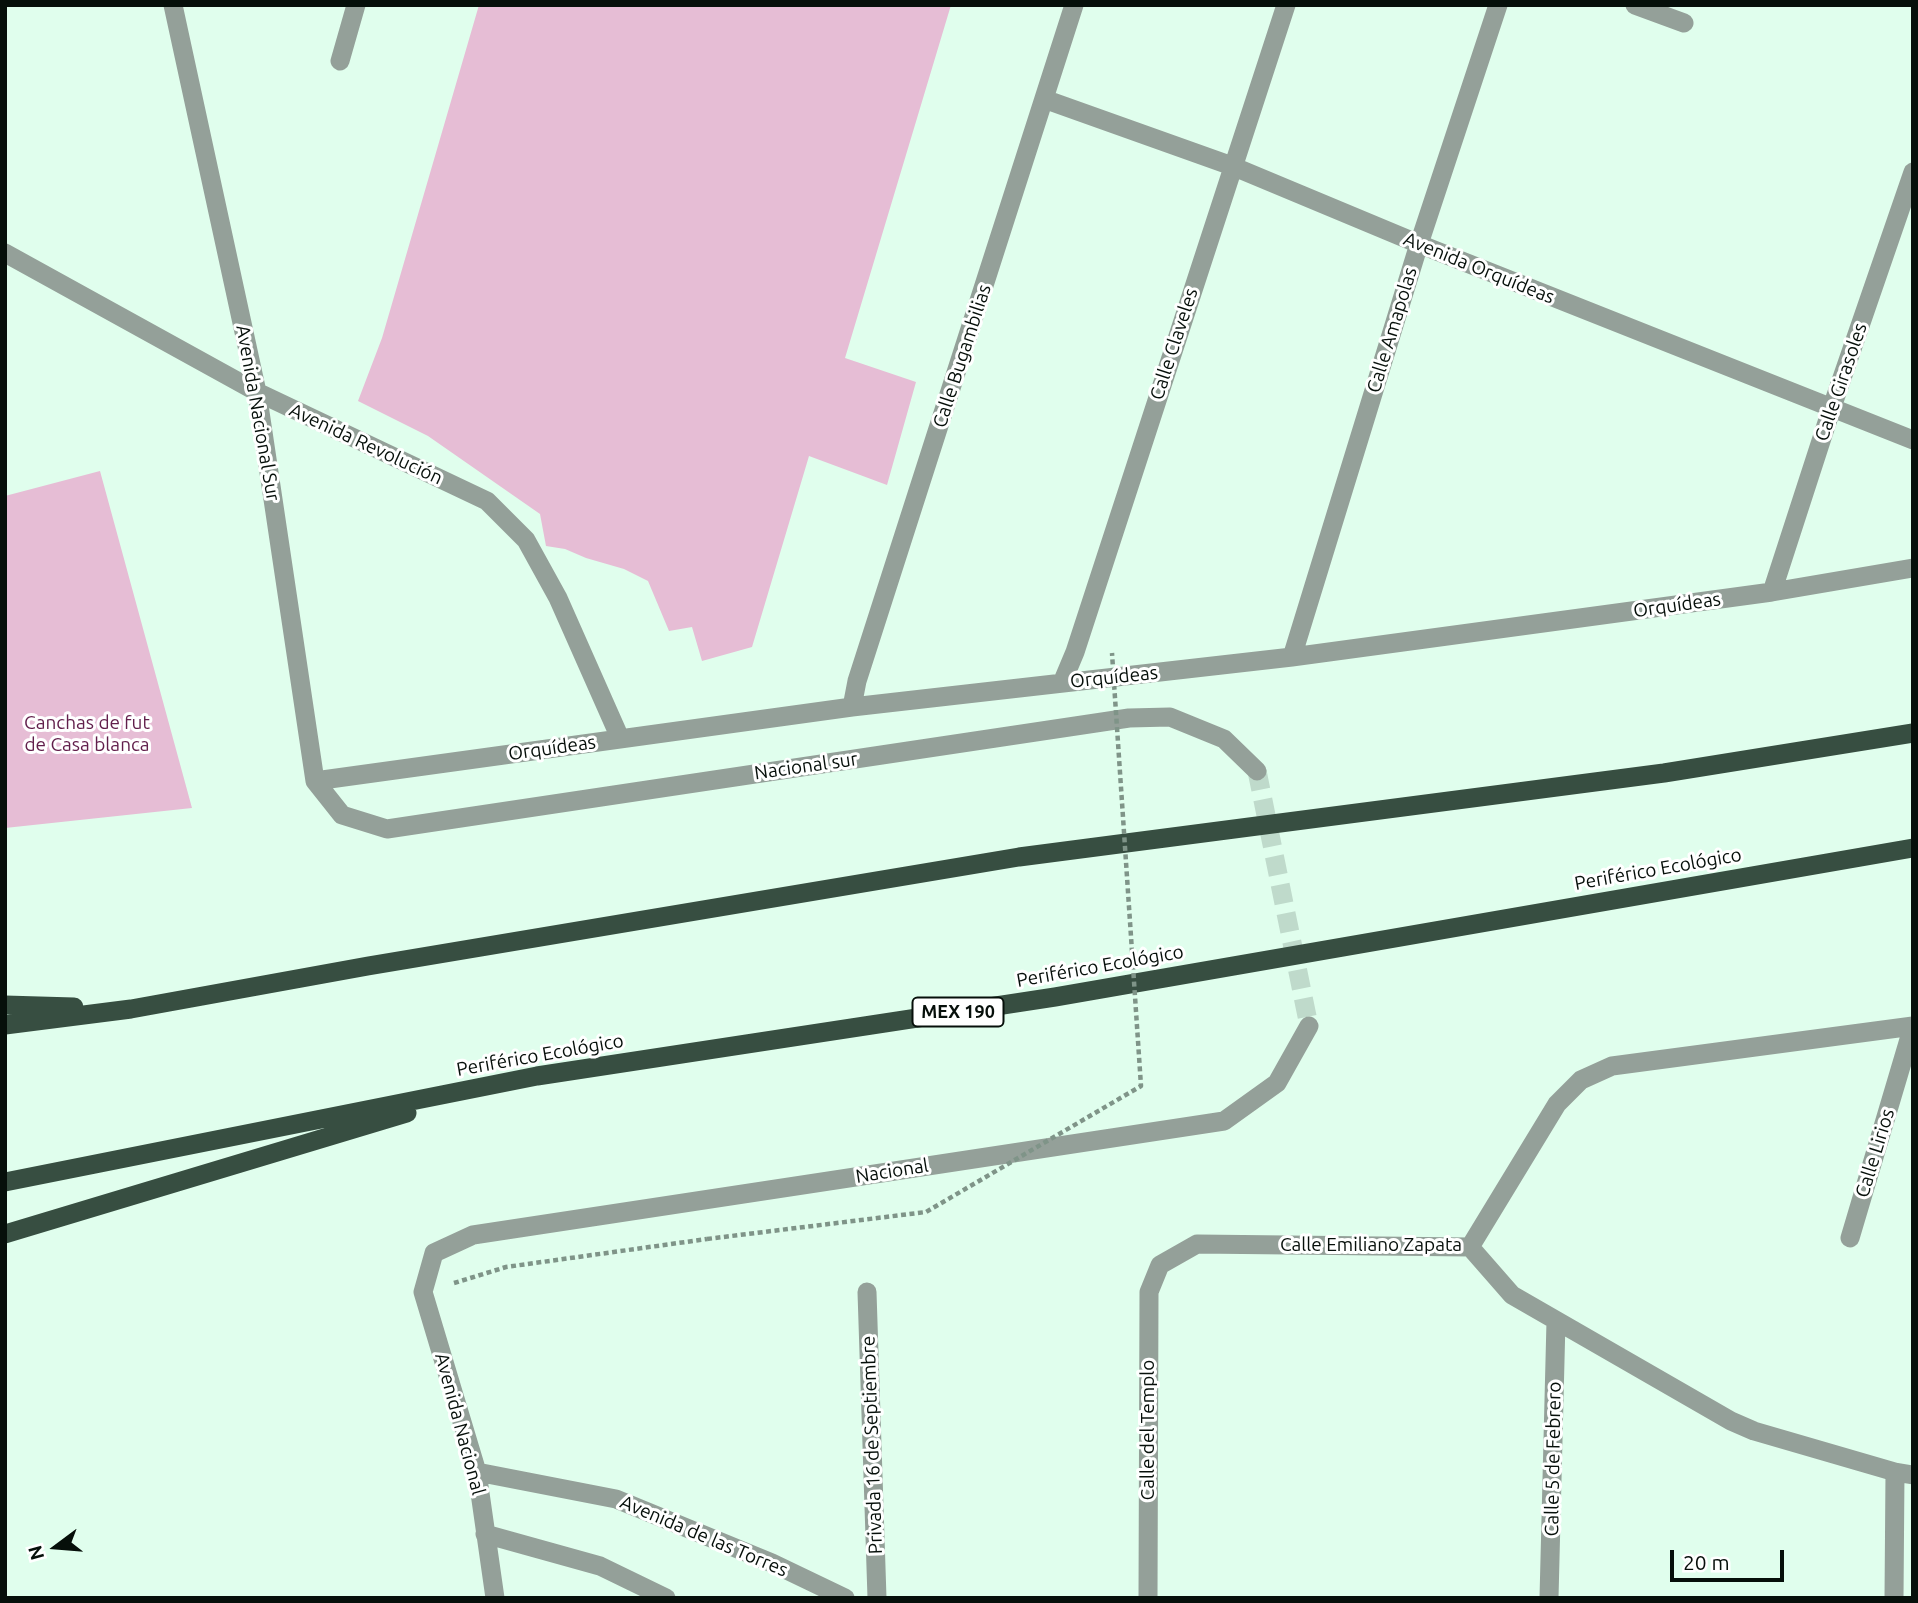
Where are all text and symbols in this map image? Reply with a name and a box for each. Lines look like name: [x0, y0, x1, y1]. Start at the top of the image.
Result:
street label: Avenida Orquídeas: [1400, 227, 1558, 309]
street label: Calle Amapolas: [1362, 265, 1422, 395]
street label: Calle Bugambilias: [928, 281, 996, 431]
street label: Calle Claveles: [1145, 285, 1203, 403]
street label: Calle Girasoles: [1810, 320, 1872, 444]
street label: Avenida Nacional Sur: [231, 323, 285, 503]
street label: Avenida Revolución: [286, 399, 446, 489]
street label: Orquídeas: [1632, 588, 1722, 622]
street label: Orquídeas: [1069, 661, 1159, 693]
park label: Canchas de fut de Casa blanca: [24, 712, 150, 756]
street label: Orquídeas: [507, 731, 597, 765]
street label: Nacional sur: [753, 747, 859, 785]
street label: Periférico Ecológico: [1573, 843, 1743, 895]
street label: Periférico Ecológico: [1015, 940, 1185, 992]
road number: MEX 190: [912, 998, 1004, 1027]
street label: Periférico Ecológico: [455, 1029, 625, 1081]
street label: Calle Lirios: [1851, 1106, 1899, 1200]
street label: Nacional: [854, 1154, 930, 1188]
street label: Calle Emiliano Zapata: [1280, 1234, 1462, 1256]
street label: Privada 16 de Septiembre: [857, 1335, 887, 1555]
street label: Avenida Nacional: [430, 1351, 490, 1497]
street label: Calle del Templo: [1137, 1360, 1159, 1500]
street label: Calle 5 de Febrero: [1540, 1381, 1566, 1537]
street label: Avenida de las Torres: [617, 1490, 791, 1582]
north arrow: [21, 1512, 91, 1582]
scale bar: [1673, 1536, 1787, 1580]
text: N: [23, 1543, 48, 1563]
text: 20 m: [1683, 1550, 1730, 1574]

